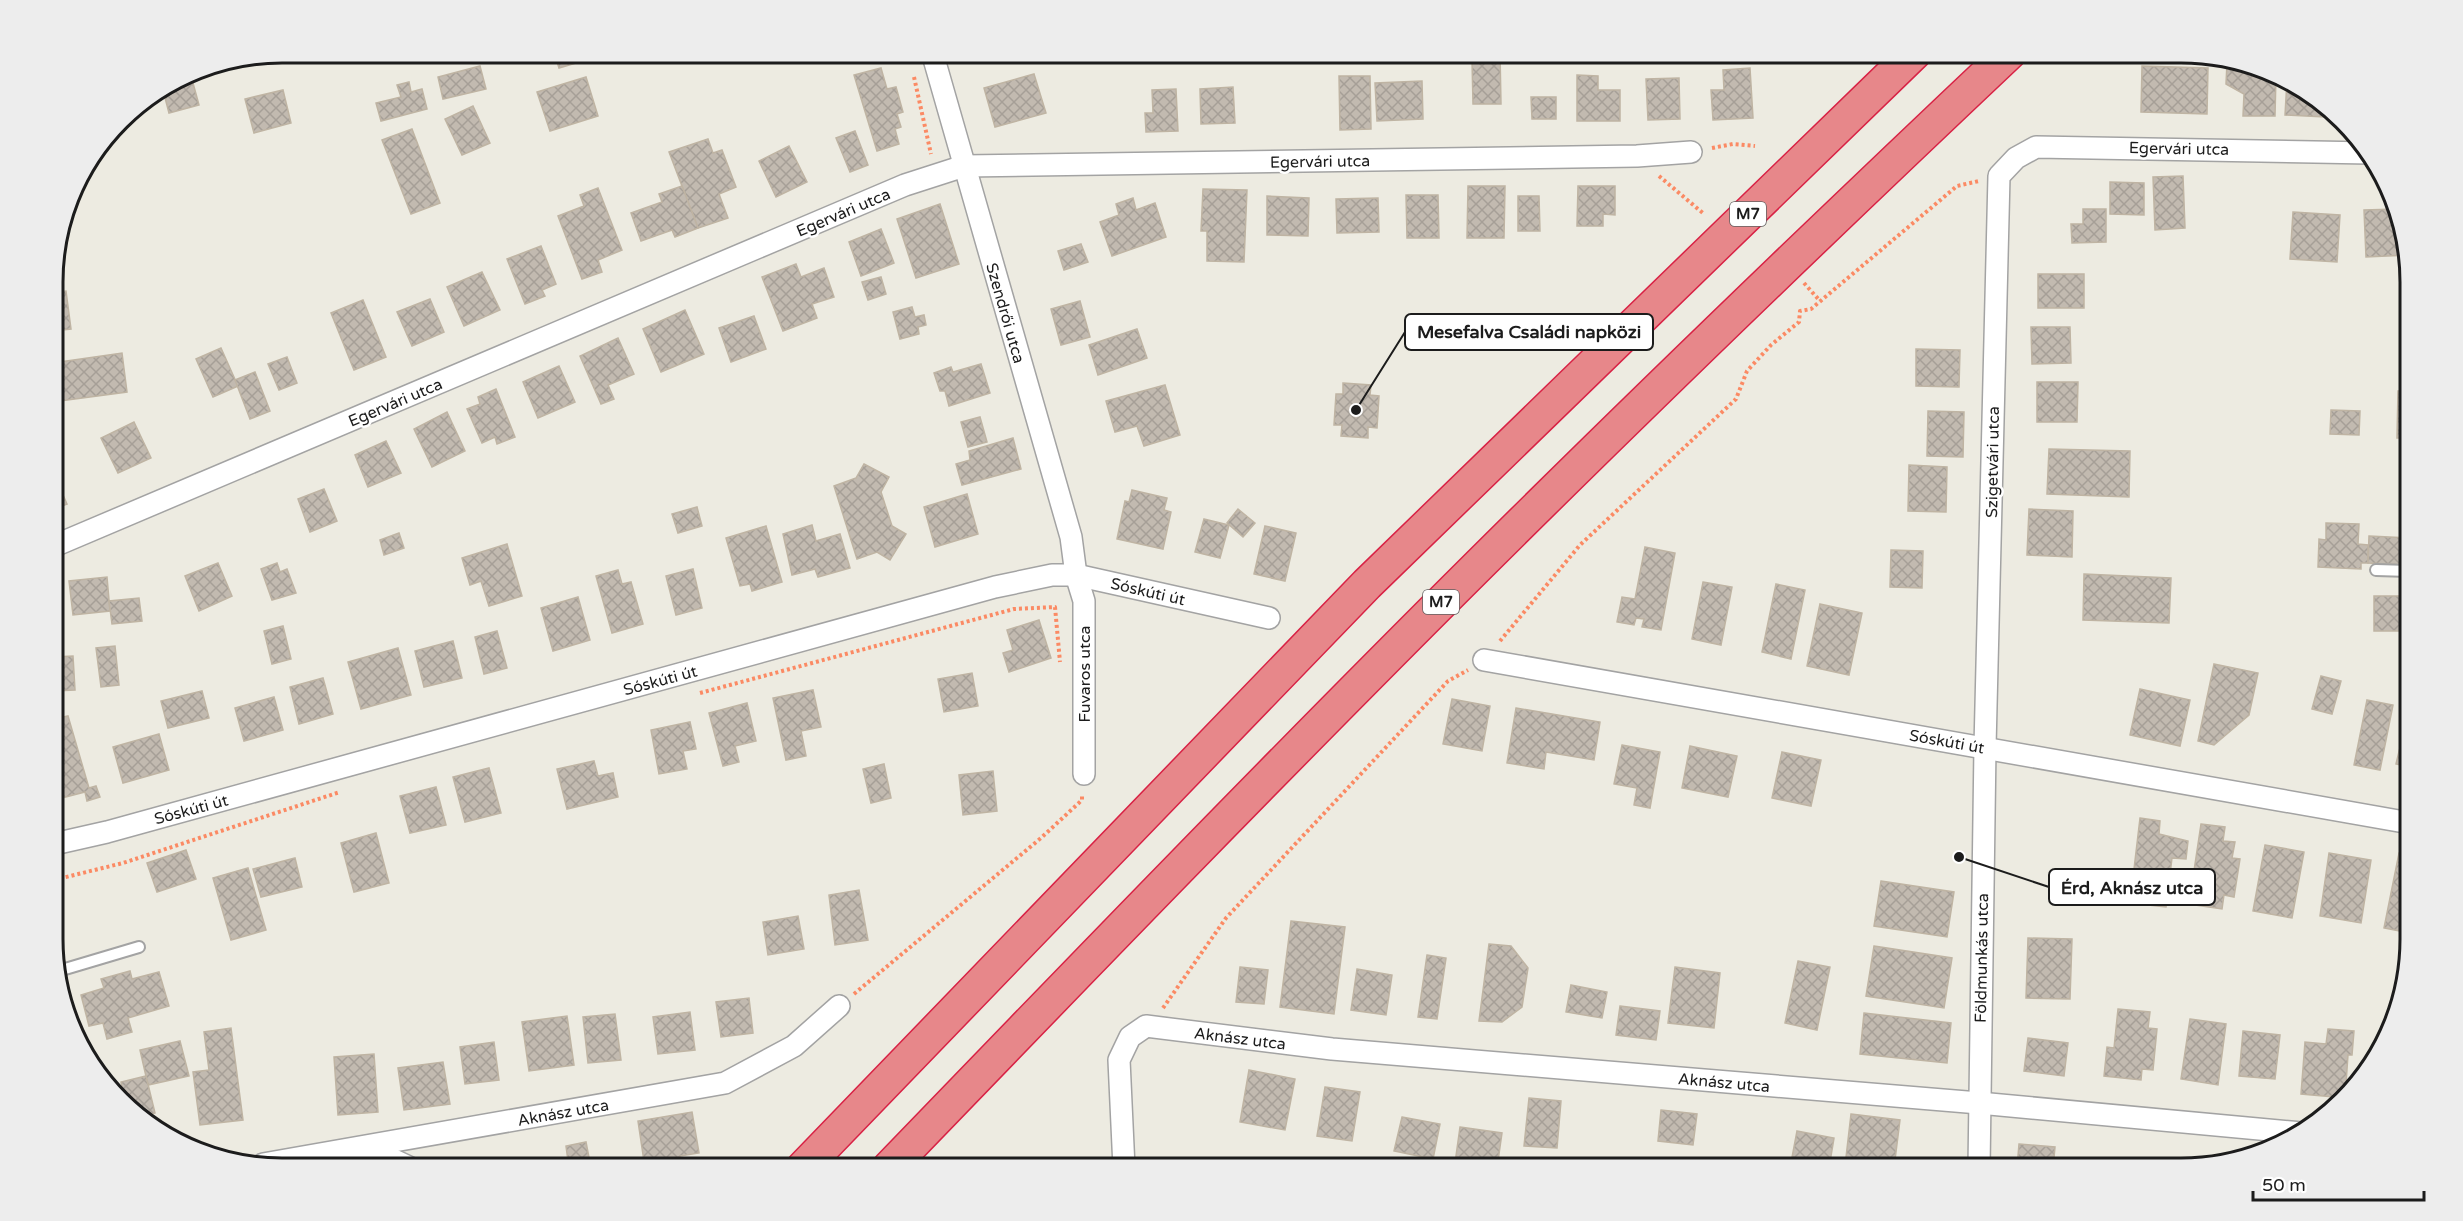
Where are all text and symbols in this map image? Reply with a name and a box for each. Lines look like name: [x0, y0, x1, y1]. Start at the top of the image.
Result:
street label: Egervári utca: [2129, 138, 2229, 160]
street label: Egervári utca: [1270, 151, 1370, 173]
street label: Egervári utca: [793, 184, 893, 242]
road number: M7: [1730, 202, 1766, 226]
street label: Szendrői utca: [981, 261, 1029, 366]
callout: Mesefalva Családi napközi: [1405, 314, 1653, 350]
text: Mesefalva Családi napközi: [1417, 321, 1641, 343]
street label: Egervári utca: [345, 374, 445, 432]
street label: Szigetvári utca: [1982, 406, 2004, 518]
street label: Sóskúti út: [1109, 574, 1187, 610]
road number: M7: [1423, 590, 1459, 614]
street label: Fuvaros utca: [1075, 625, 1095, 723]
street label: Sóskúti út: [621, 661, 699, 700]
street label: Sóskúti út: [1908, 726, 1986, 758]
street label: Sóskúti út: [152, 790, 230, 829]
callout: Érd, Aknász utca: [2049, 869, 2215, 905]
text: Érd, Aknász utca: [2061, 877, 2203, 899]
street label: Földmunkás utca: [1971, 893, 1993, 1023]
street label: Aknász utca: [1193, 1023, 1287, 1055]
street label: Aknász utca: [1677, 1069, 1771, 1097]
street label: Aknász utca: [516, 1095, 610, 1131]
scale bar: [2253, 1164, 2424, 1202]
text: 50 m: [2262, 1174, 2306, 1196]

